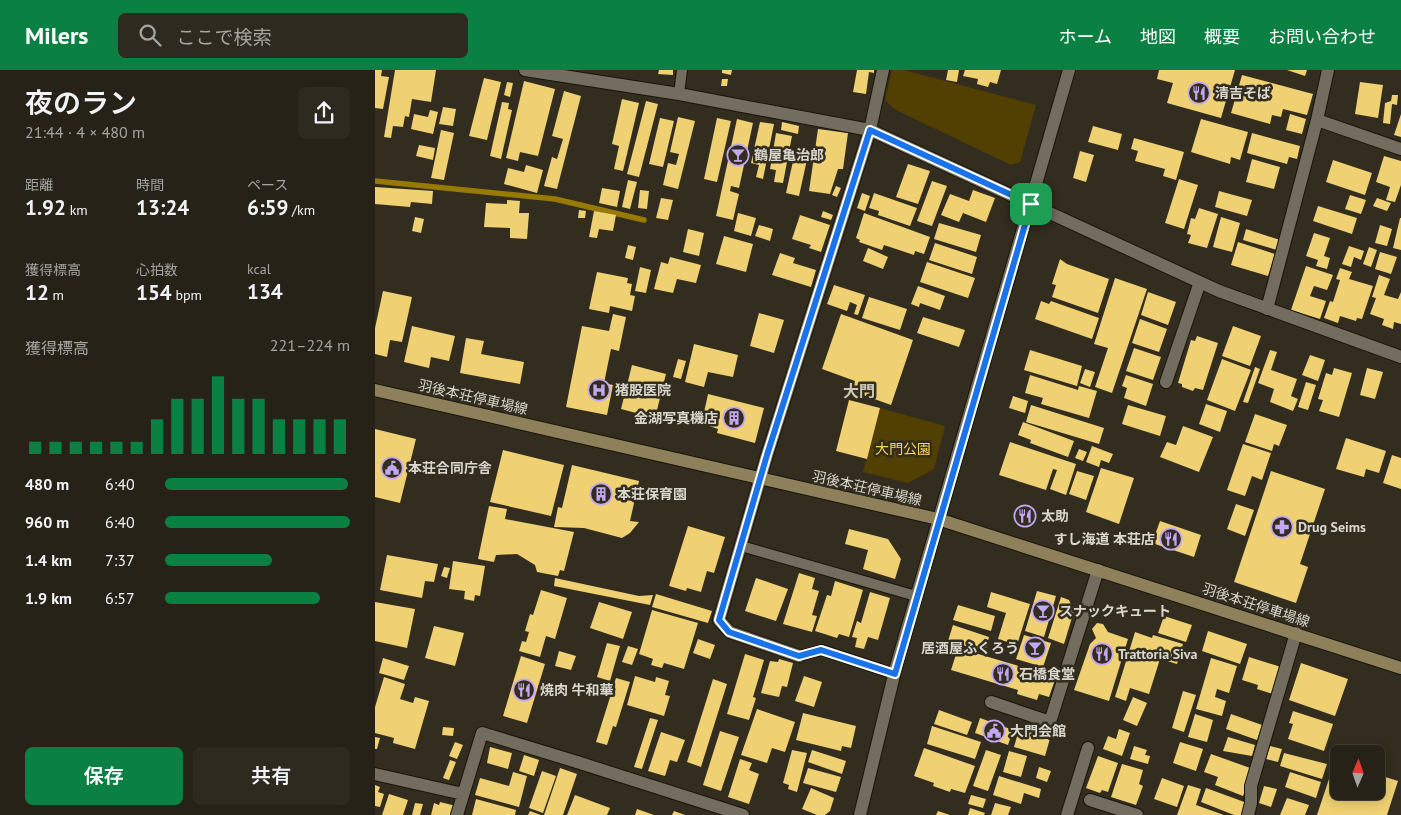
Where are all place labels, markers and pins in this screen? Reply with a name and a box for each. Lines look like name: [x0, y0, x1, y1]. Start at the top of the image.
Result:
restaurant icon: 清吉そば: [1187, 81, 1211, 105]
place label: 清吉そば: [1215, 84, 1271, 102]
bar icon: 鶴屋亀治郎: [726, 143, 750, 167]
place label: 鶴屋亀治郎: [754, 146, 824, 164]
pin: [1010, 183, 1052, 225]
hospital icon: 猪股医院: [587, 378, 611, 402]
place label: 猪股医院: [615, 381, 671, 399]
building icon: 金湖写真機店: [722, 406, 746, 430]
place label: 金湖写真機店: [634, 409, 718, 427]
public building icon: 本荘合同庁舎: [380, 456, 404, 480]
place label: 本荘合同庁舎: [408, 459, 492, 477]
building icon: 本荘保育園: [589, 482, 613, 506]
place label: 本荘保育園: [617, 485, 687, 503]
restaurant icon: 太助: [1013, 504, 1037, 528]
place label: 太助: [1041, 507, 1069, 525]
pharmacy icon: Drug Seims: [1270, 515, 1294, 539]
place label: Drug Seims: [1298, 518, 1366, 536]
restaurant icon: すし海道 本荘店: [1159, 527, 1183, 551]
place label: すし海道 本荘店: [1053, 530, 1155, 548]
bar icon: スナックキュート: [1031, 599, 1055, 623]
place label: スナックキュート: [1059, 602, 1171, 620]
bar icon: 居酒屋ふくろう: [1023, 636, 1047, 660]
place label: 居酒屋ふくろう: [921, 639, 1019, 657]
restaurant icon: Trattoria Siva: [1090, 642, 1114, 666]
place label: Trattoria Siva: [1118, 645, 1197, 663]
restaurant icon: 石橋食堂: [991, 662, 1015, 686]
place label: 石橋食堂: [1019, 665, 1075, 683]
restaurant icon: 焼肉 牛和華: [512, 678, 536, 702]
place label: 焼肉 牛和華: [540, 681, 614, 699]
public building icon: 大門会館: [982, 719, 1006, 743]
place label: 大門会館: [1010, 722, 1066, 740]

